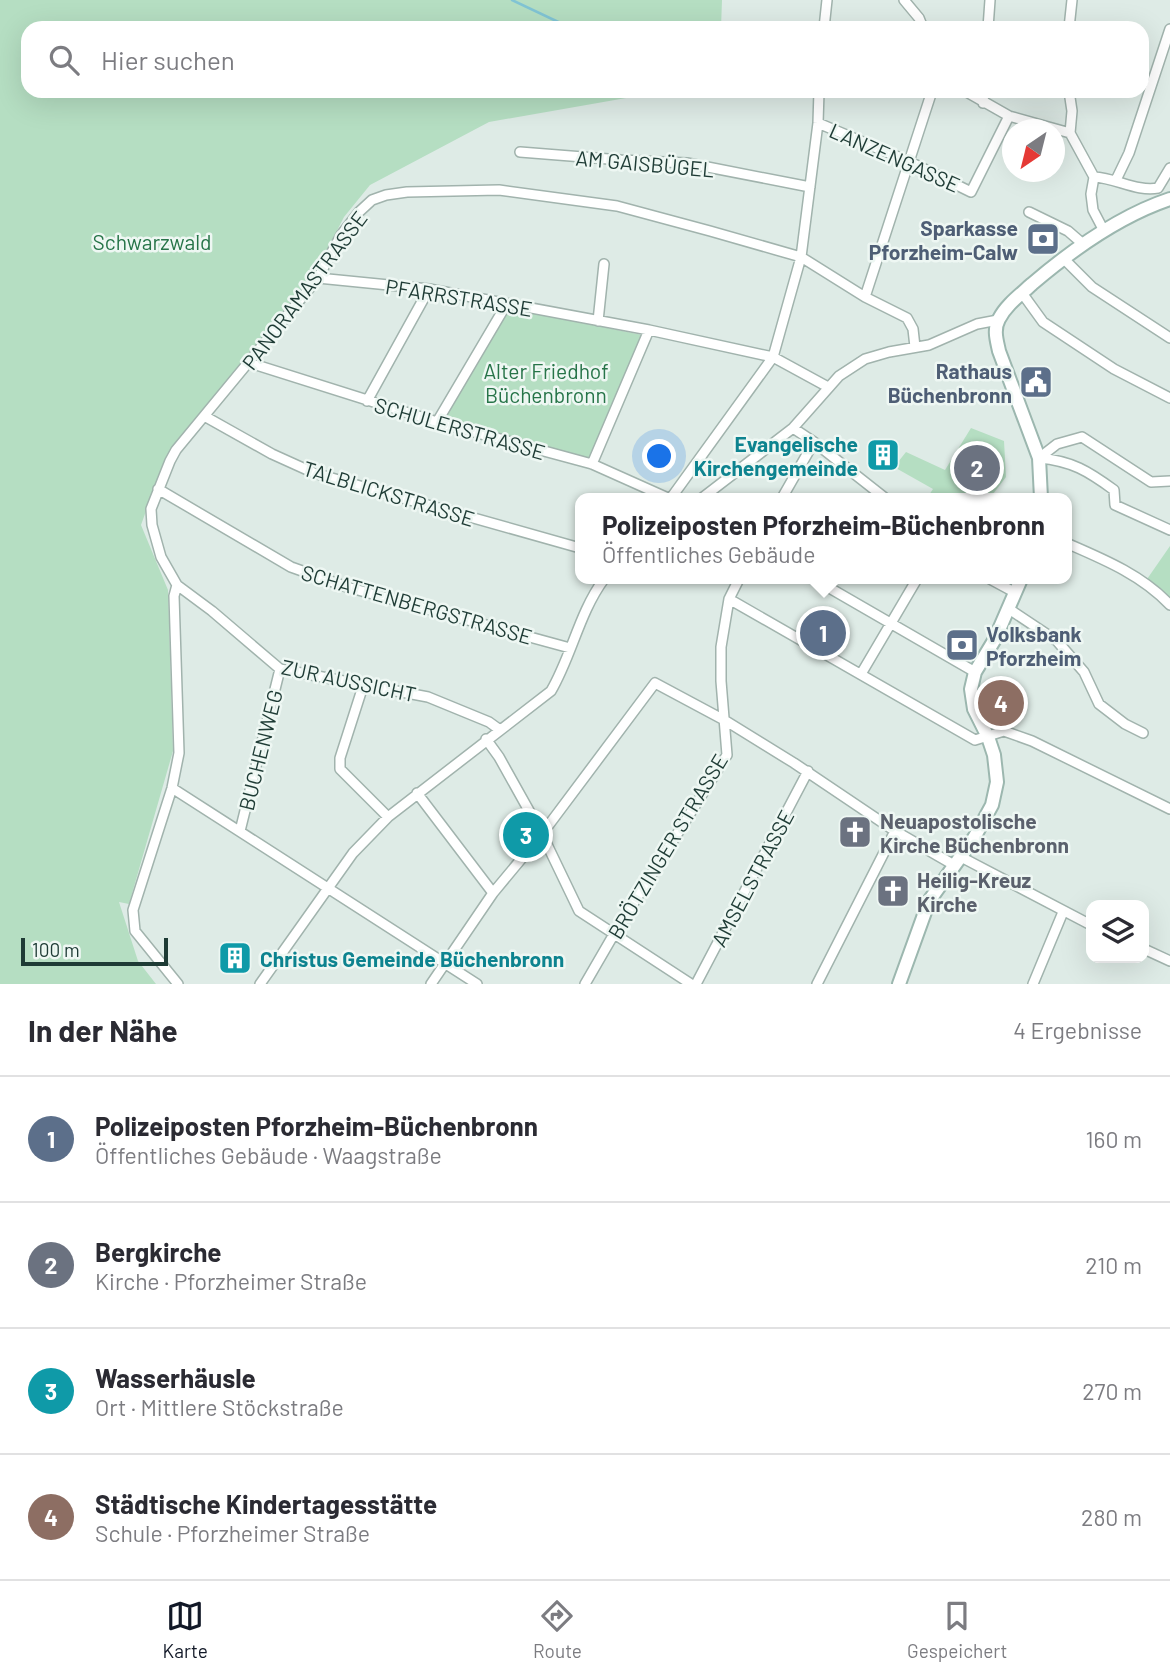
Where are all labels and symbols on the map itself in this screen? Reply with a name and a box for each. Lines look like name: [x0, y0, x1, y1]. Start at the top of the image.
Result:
street label: LANZENGASSE: [826, 117, 964, 197]
north arrow: [1002, 119, 1065, 182]
street label: AM GAISBÜGEL: [575, 144, 716, 182]
street label: PANORAMASTRASSE: [236, 206, 372, 374]
place label: Sparkasse Pforzheim-Calw: [869, 215, 1018, 264]
bank icon: Sparkasse Pforzheim-Calw: [1024, 220, 1062, 258]
park label: Schwarzwald: [93, 229, 211, 254]
street label: PFARRSTRASSE: [384, 273, 534, 321]
park label: Alter Friedhof Büchenbronn: [483, 358, 609, 407]
place label: Rathaus Büchenbronn: [888, 358, 1012, 407]
public building icon: Rathaus Büchenbronn: [1017, 363, 1055, 401]
street label: SCHULERSTRASSE: [372, 392, 548, 464]
place label: Evangelische Kirchengemeinde: [694, 431, 858, 480]
building icon: Evangelische Kirchengemeinde: [864, 436, 902, 474]
your location: [642, 439, 676, 473]
pin: 2: [954, 442, 1000, 494]
street label: TALBLICKSTRASSE: [300, 455, 478, 531]
street label: SCHATTENBERGSTRASSE: [299, 559, 535, 649]
pin: 1: [800, 607, 846, 659]
place label: Volksbank Pforzheim: [986, 621, 1082, 670]
bank icon: Volksbank Pforzheim: [943, 626, 981, 664]
street label: ZUR AUSSICHT: [279, 654, 419, 706]
pin: 4: [978, 677, 1024, 729]
street label: BUCHENWEG: [233, 687, 287, 813]
street label: BRÖTZINGER STRASSE: [602, 749, 732, 943]
street label: AMSELSTRASSE: [705, 805, 799, 951]
place label: Neuapostolische Kirche Büchenbronn: [880, 808, 1069, 857]
pin: 3: [503, 809, 549, 861]
church icon: Neuapostolische Kirche Büchenbronn: [836, 813, 874, 851]
place label: Heilig-Kreuz Kirche: [917, 867, 1032, 916]
church icon: Heilig-Kreuz Kirche: [874, 872, 912, 910]
scale bar: [21, 935, 168, 967]
building icon: Christus Gemeinde Büchenbronn: [216, 939, 254, 977]
place label: Christus Gemeinde Büchenbronn: [260, 946, 564, 971]

